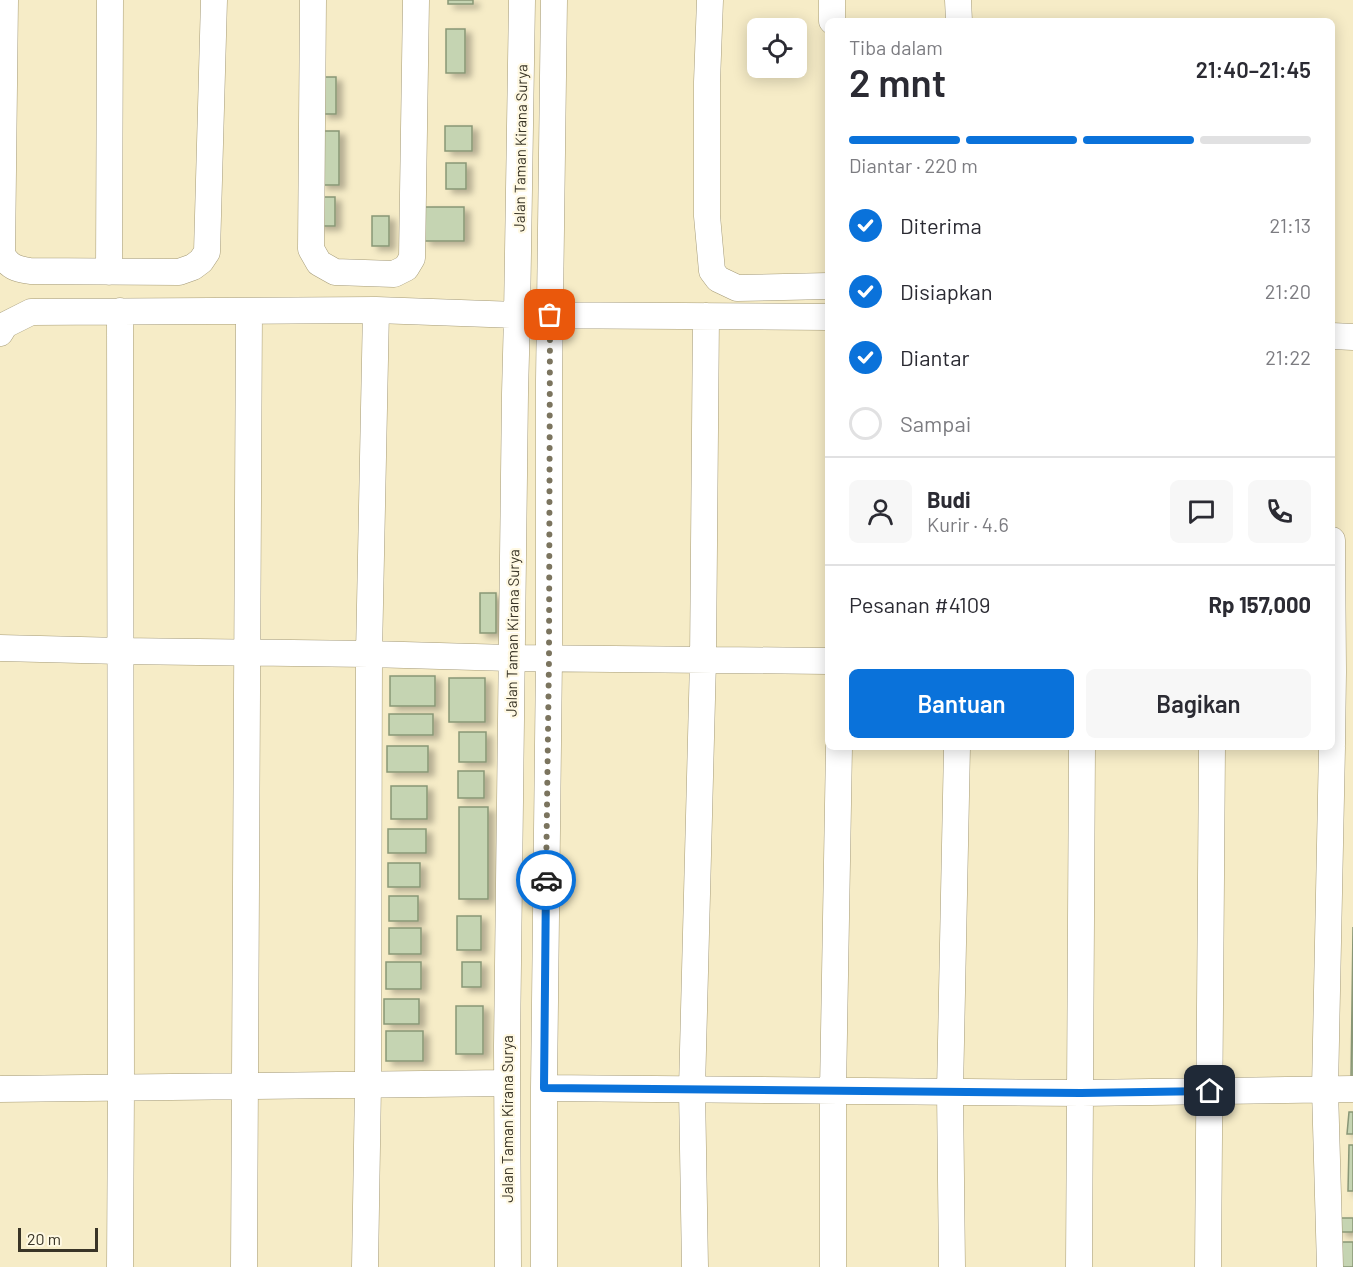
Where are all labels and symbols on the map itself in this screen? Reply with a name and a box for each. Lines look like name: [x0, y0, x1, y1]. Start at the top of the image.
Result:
street label: Jalan Taman Kirana Surya: [510, 64, 530, 232]
pin: [524, 289, 575, 340]
street label: Jalan Taman Kirana Surya: [502, 549, 522, 717]
courier: [516, 850, 576, 910]
street label: Jalan Taman Kirana Surya: [498, 1035, 516, 1203]
pin: [1184, 1065, 1235, 1116]
scale bar: [18, 1225, 98, 1252]

